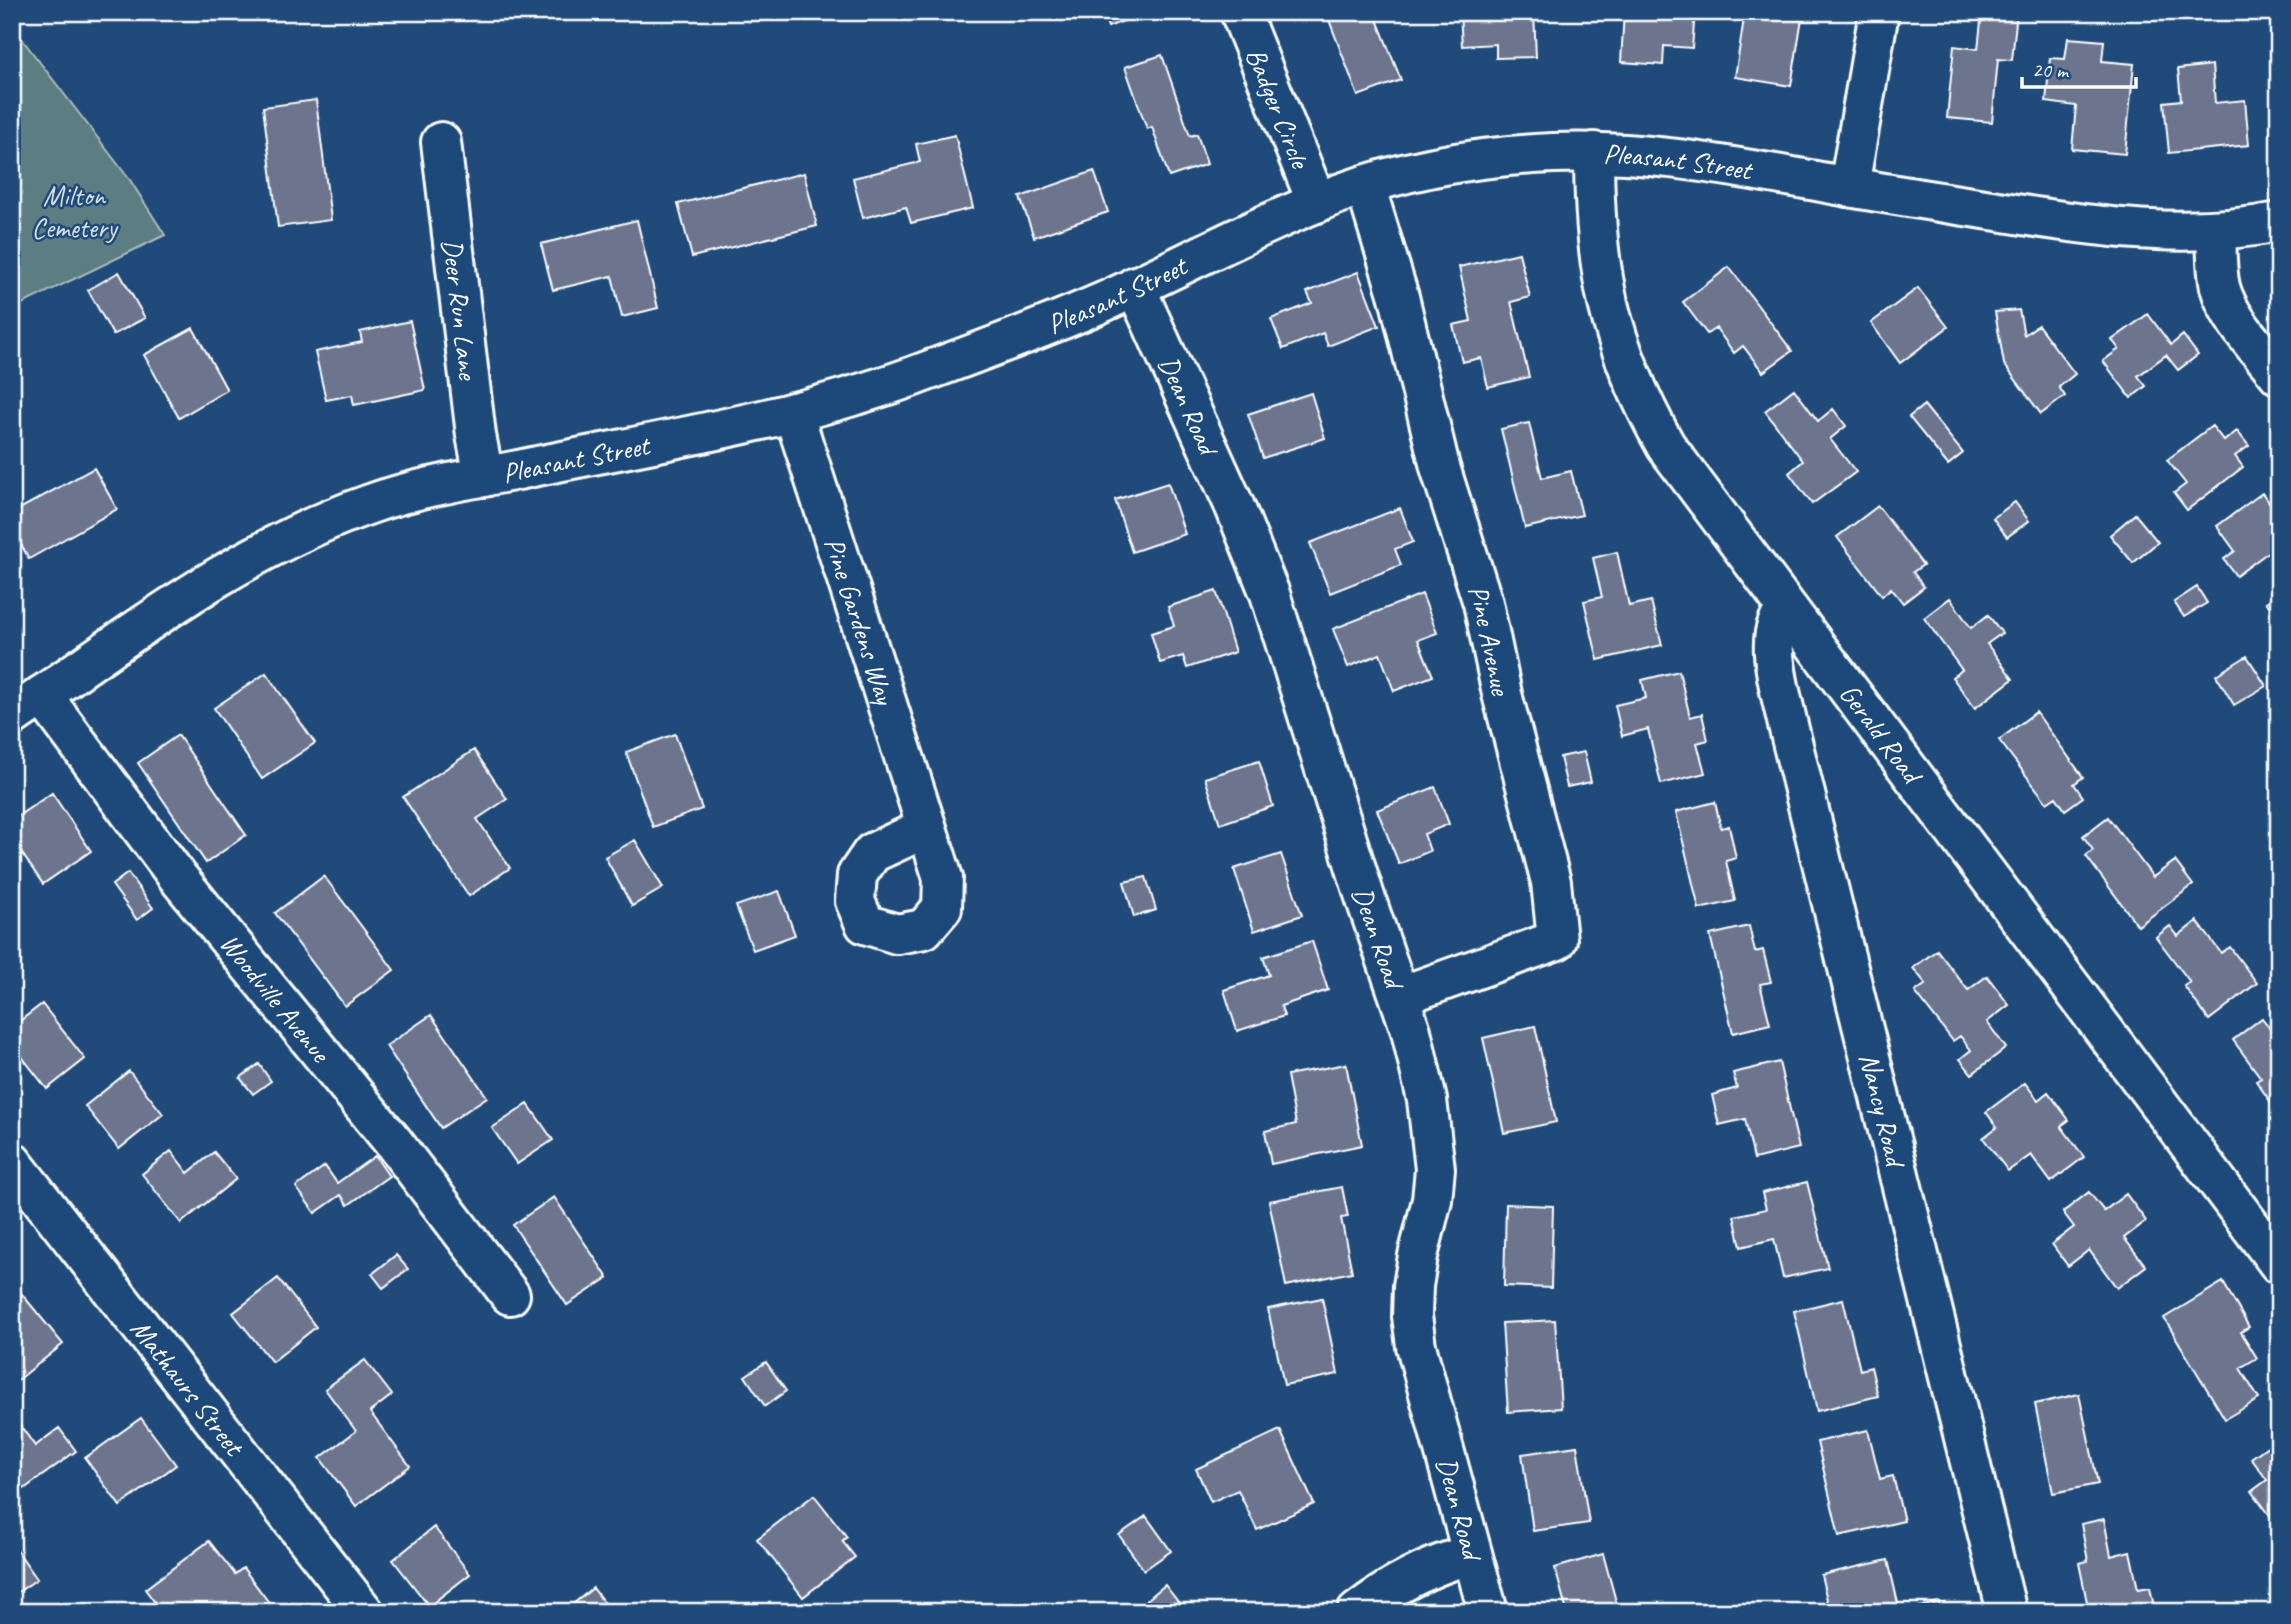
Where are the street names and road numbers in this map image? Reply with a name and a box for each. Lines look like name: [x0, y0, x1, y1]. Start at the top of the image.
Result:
street label: Badger Circle: [1239, 43, 1319, 174]
street label: Pleasant Street: [1603, 135, 1756, 187]
street label: Deer Run Lane: [435, 237, 487, 383]
street label: Pleasant Street: [1042, 247, 1194, 341]
street label: Dean Road: [1151, 350, 1227, 462]
street label: Pleasant Street: [499, 426, 654, 490]
street label: Pine Gardens Way: [817, 533, 904, 710]
street label: Pine Avenue: [1461, 580, 1520, 700]
street label: Gerald Road: [1832, 676, 1932, 792]
street label: Dean Road: [1345, 883, 1413, 995]
street label: Woodville Avenue: [213, 926, 339, 1070]
street label: Nancy Road: [1852, 1049, 1914, 1172]
street label: Mathaurs Street: [124, 1312, 253, 1464]
street label: Dean Road: [1429, 1453, 1491, 1566]

